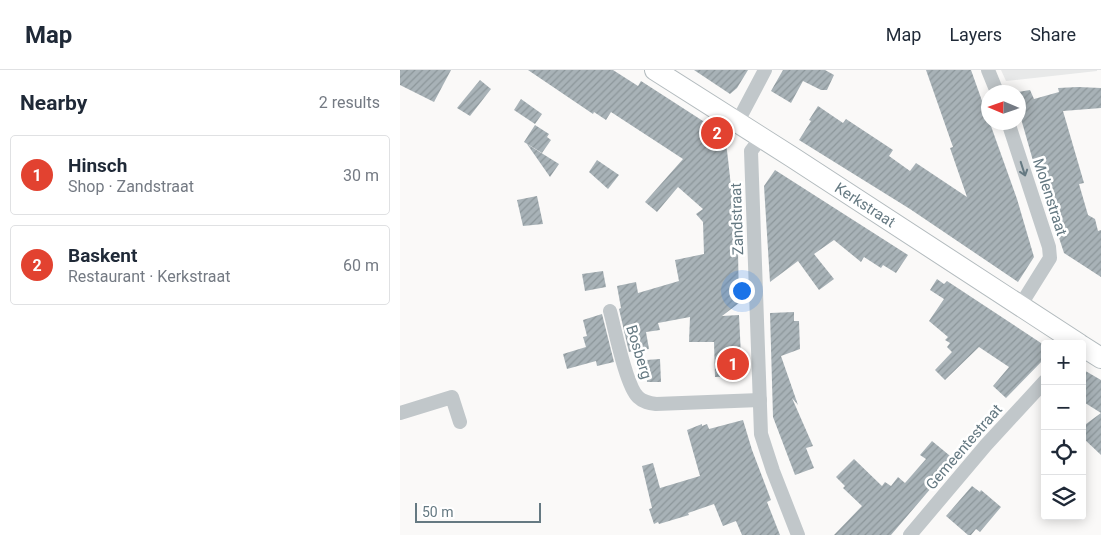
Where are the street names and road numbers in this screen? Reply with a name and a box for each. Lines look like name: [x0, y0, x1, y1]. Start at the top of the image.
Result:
street label: Molenstraat: [1029, 156, 1071, 238]
street label: Kerkstraat: [831, 179, 899, 231]
street label: Zandstraat: [727, 182, 747, 256]
street label: Bosberg: [622, 323, 656, 381]
street label: Gemeentestraat: [922, 401, 1006, 493]

